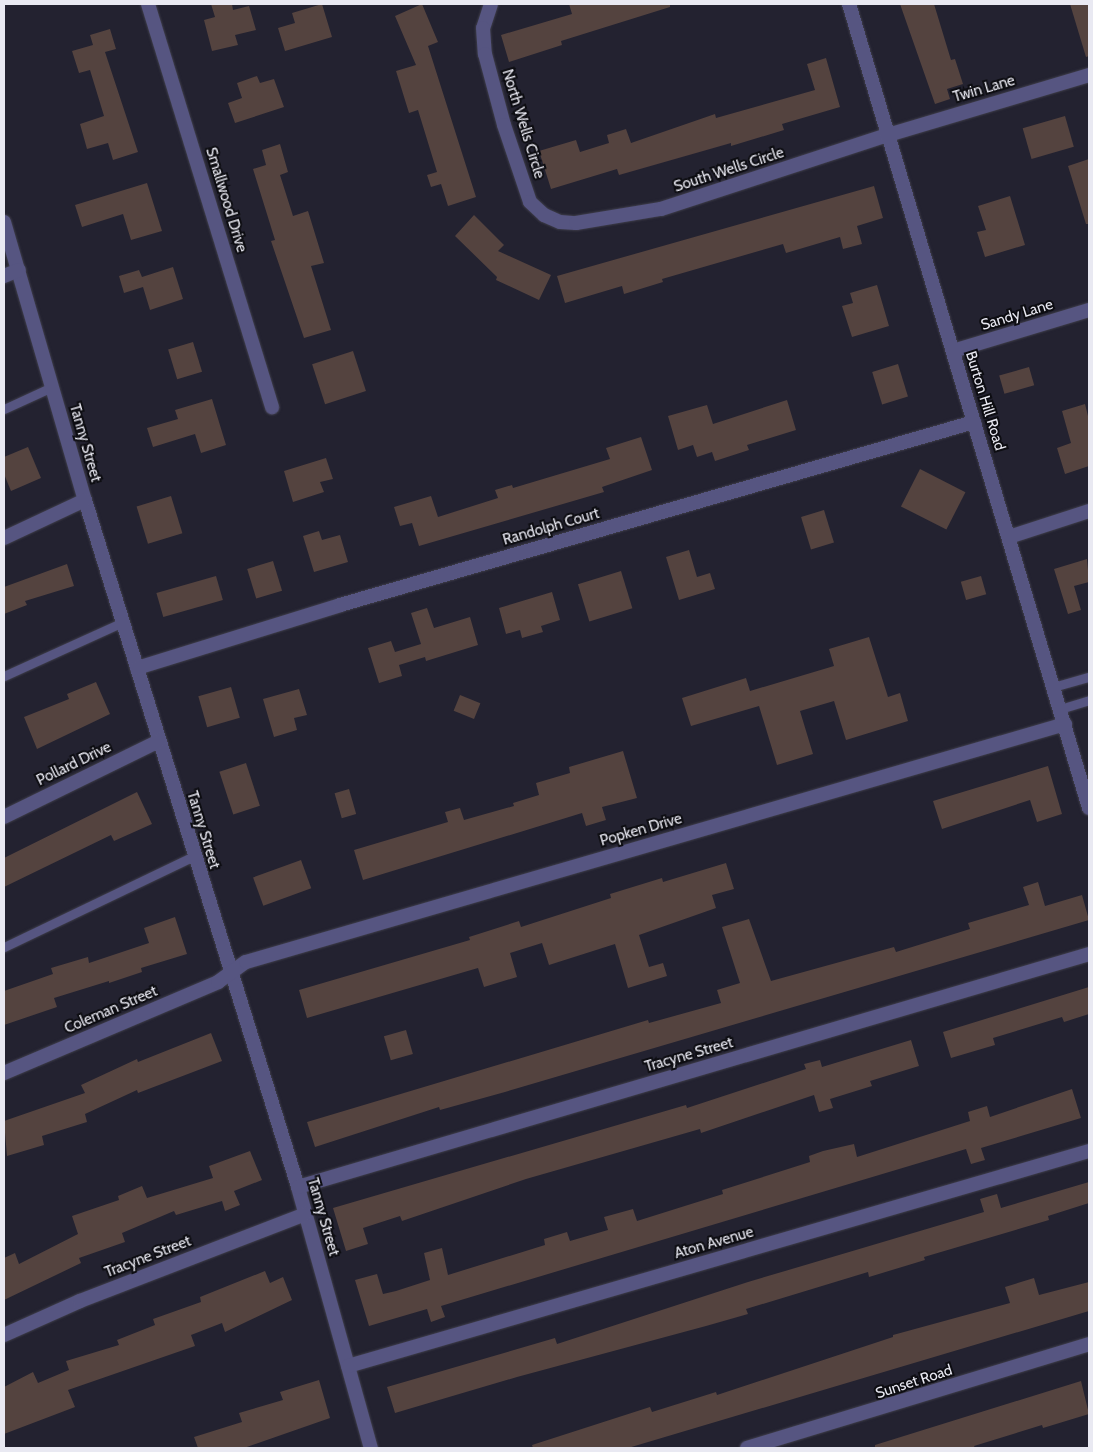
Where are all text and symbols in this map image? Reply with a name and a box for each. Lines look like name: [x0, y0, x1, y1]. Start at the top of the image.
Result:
street label: North Wells Circle: [498, 67, 548, 181]
street label: Twin Lane: [951, 72, 1017, 106]
street label: South Wells Circle: [672, 144, 786, 196]
street label: Smallwood Drive: [202, 145, 250, 255]
street label: Sandy Lane: [979, 296, 1055, 334]
street label: Burton Hill Road: [961, 349, 1009, 453]
street label: Tanny Street: [65, 402, 105, 484]
street label: Randolph Court: [501, 505, 601, 549]
street label: Pollard Drive: [34, 738, 114, 790]
street label: Tanny Street: [183, 789, 223, 871]
street label: Popken Drive: [598, 810, 684, 850]
street label: Coleman Street: [62, 982, 160, 1038]
street label: Tracyne Street: [643, 1034, 735, 1076]
street label: Tanny Street: [303, 1176, 343, 1258]
street label: Aton Avenue: [672, 1223, 756, 1263]
street label: Tracyne Street: [102, 1232, 194, 1282]
street label: Sunset Road: [873, 1361, 955, 1403]

